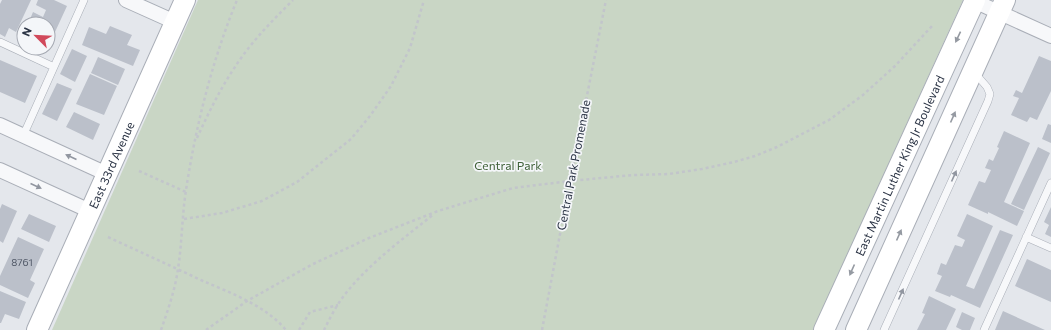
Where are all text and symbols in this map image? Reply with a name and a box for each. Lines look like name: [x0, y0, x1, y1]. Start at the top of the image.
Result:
north arrow: [16, 16, 56, 56]
text: N: [19, 25, 34, 38]
one-way arrow: [955, 31, 961, 42]
street label: East Martin Luther King Jr Boulevard: [852, 73, 947, 258]
street label: Central Park Promenade: [553, 99, 593, 231]
one-way arrow: [950, 111, 956, 123]
street label: East 33rd Avenue: [86, 119, 137, 210]
one-way arrow: [65, 154, 77, 160]
park label: Central Park: [474, 158, 542, 172]
one-way arrow: [951, 170, 957, 182]
one-way arrow: [30, 183, 41, 189]
one-way arrow: [896, 230, 902, 241]
house number: 8761: [11, 256, 33, 268]
one-way arrow: [849, 264, 855, 275]
one-way arrow: [898, 288, 904, 300]

